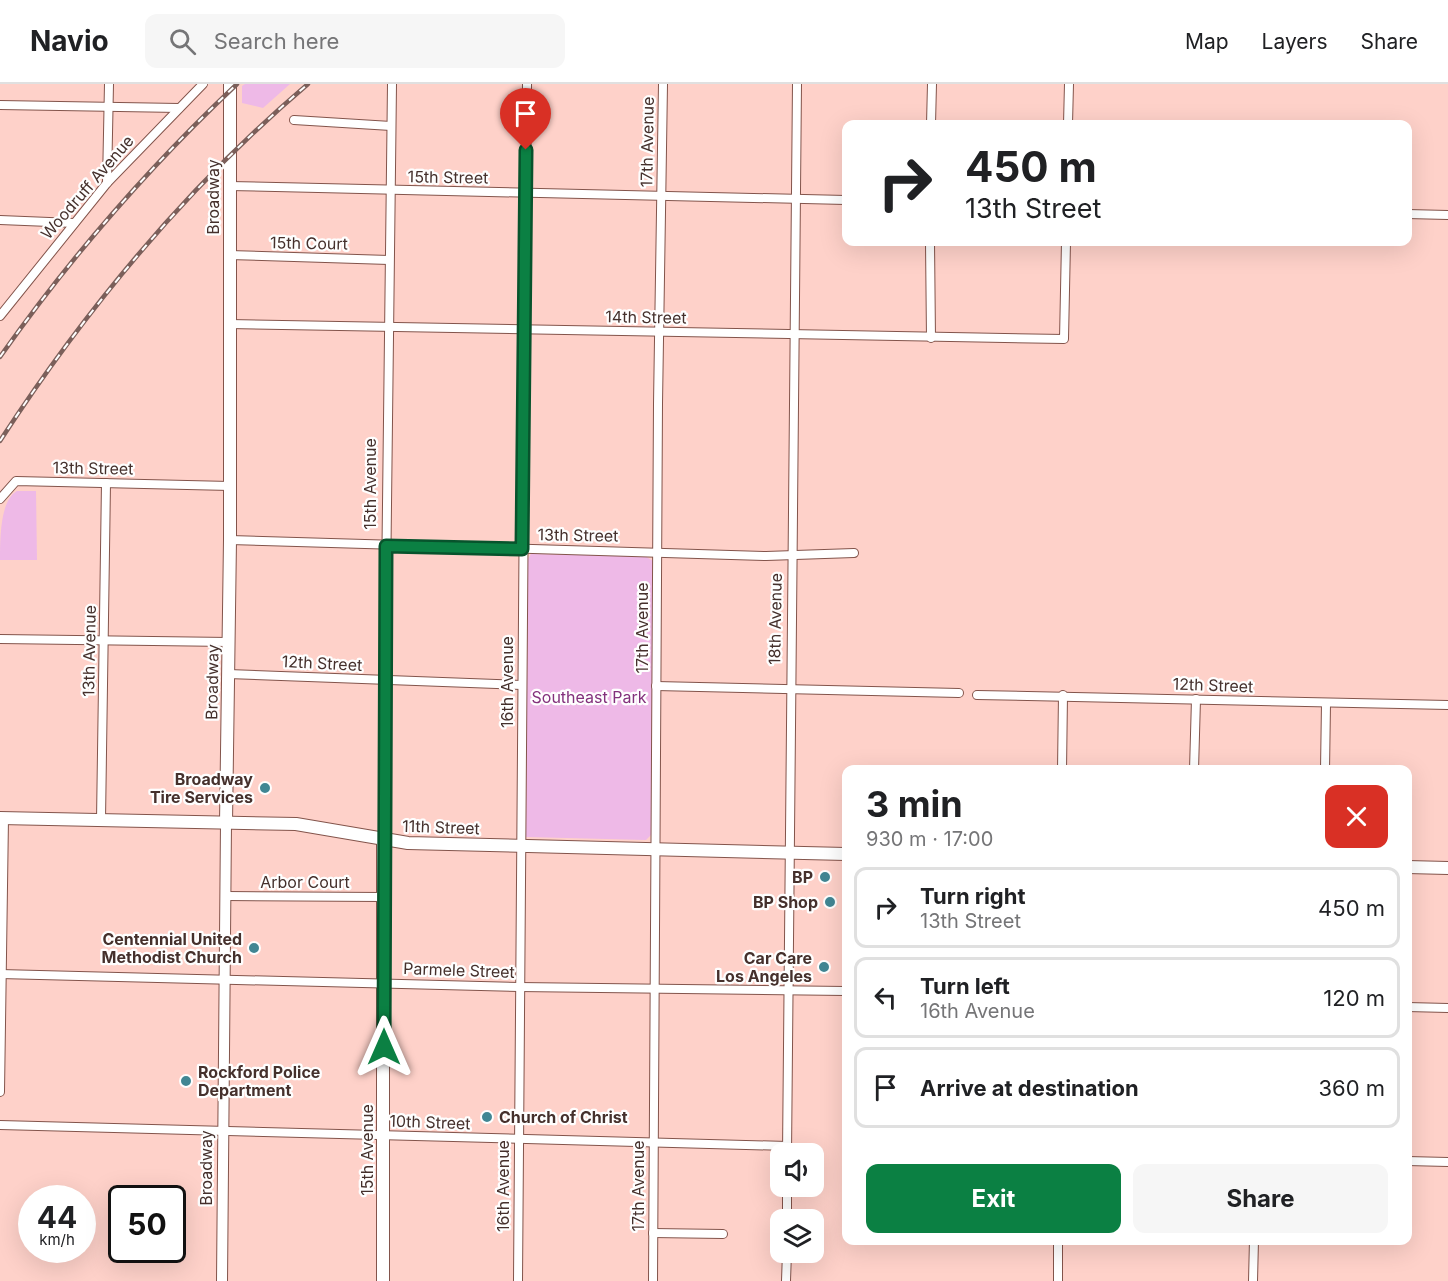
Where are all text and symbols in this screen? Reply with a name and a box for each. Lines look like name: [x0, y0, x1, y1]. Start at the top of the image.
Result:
search box: [145, 14, 565, 68]
text: Navio: [30, 24, 109, 58]
icon: search: [166, 25, 199, 58]
text: Search here: [214, 28, 339, 54]
text: Map: [1185, 29, 1229, 54]
text: Layers: [1262, 29, 1328, 54]
text: Share: [1361, 29, 1418, 54]
pin: [500, 88, 551, 150]
street label: 17th Avenue: [636, 96, 658, 188]
icon: arrive: [509, 97, 542, 130]
street label: Woodruff Avenue: [36, 131, 138, 243]
text: 450 m: [965, 141, 1097, 192]
icon: right: [866, 144, 944, 222]
street label: Broadway: [203, 159, 223, 235]
street label: 15th Street: [408, 166, 488, 188]
text: 13th Street: [965, 192, 1101, 225]
street label: 15th Court: [270, 232, 348, 254]
street label: 14th Street: [605, 306, 687, 328]
street label: 15th Avenue: [360, 438, 380, 530]
street label: 13th Street: [52, 457, 134, 479]
street label: 13th Street: [537, 524, 619, 546]
street label: 18th Avenue: [764, 573, 786, 665]
street label: 17th Avenue: [632, 583, 652, 673]
street label: 13th Avenue: [78, 605, 100, 697]
street label: 16th Avenue: [497, 636, 517, 728]
street label: Broadway: [201, 644, 223, 720]
street label: 12th Street: [281, 651, 363, 675]
street label: 12th Street: [1172, 674, 1254, 696]
park label: Southeast Park: [532, 687, 647, 707]
place label: Broadway Tire Services: [150, 769, 253, 807]
marker: Broadway Tire Services: [258, 781, 272, 795]
text: 3 min: [866, 782, 963, 826]
button: close: [1325, 785, 1388, 848]
street label: 11th Street: [402, 816, 480, 838]
text: 930 m · 17:00: [866, 827, 993, 851]
place label: BP: [792, 867, 813, 887]
marker: BP: [818, 870, 832, 884]
street label: Arbor Court: [260, 872, 350, 892]
text: Turn right: [920, 883, 1026, 909]
icon: right: [869, 891, 902, 924]
place label: BP Shop: [753, 892, 818, 912]
marker: BP Shop: [823, 895, 837, 909]
text: 450 m: [1318, 895, 1385, 921]
text: 13th Street: [920, 909, 1021, 933]
place label: Centennial United Methodist Church: [102, 929, 242, 967]
marker: Centennial United Methodist Church: [247, 941, 261, 955]
place label: Car Care Los Angeles: [716, 948, 812, 986]
street label: Parmele Street: [403, 958, 515, 982]
marker: Car Care Los Angeles: [817, 960, 831, 974]
text: Turn left: [920, 973, 1010, 999]
icon: left: [869, 981, 902, 1014]
text: 120 m: [1323, 985, 1385, 1011]
text: 16th Avenue: [920, 999, 1035, 1023]
position arrow: [352, 1015, 416, 1079]
place label: Rockford Police Department: [198, 1062, 320, 1100]
icon: arrive: [869, 1071, 902, 1104]
marker: Rockford Police Department: [179, 1074, 193, 1088]
text: Arrive at destination: [920, 1075, 1139, 1101]
text: 360 m: [1318, 1075, 1385, 1101]
street label: 15th Avenue: [357, 1104, 377, 1196]
place label: Church of Christ: [499, 1107, 628, 1127]
marker: Church of Christ: [480, 1110, 494, 1124]
street label: 10th Street: [389, 1111, 471, 1133]
street label: Broadway: [196, 1130, 216, 1206]
street label: 16th Avenue: [493, 1140, 513, 1232]
street label: 17th Avenue: [628, 1141, 648, 1231]
map controls: [770, 1143, 824, 1263]
button: sound: [770, 1143, 824, 1197]
button: Exit: [866, 1164, 1121, 1233]
button: Share: [1133, 1164, 1388, 1233]
speed limit sign: 50: [108, 1185, 186, 1263]
text: 44: [37, 1199, 77, 1235]
button: layers: [770, 1209, 824, 1263]
text: km/h: [39, 1230, 75, 1249]

